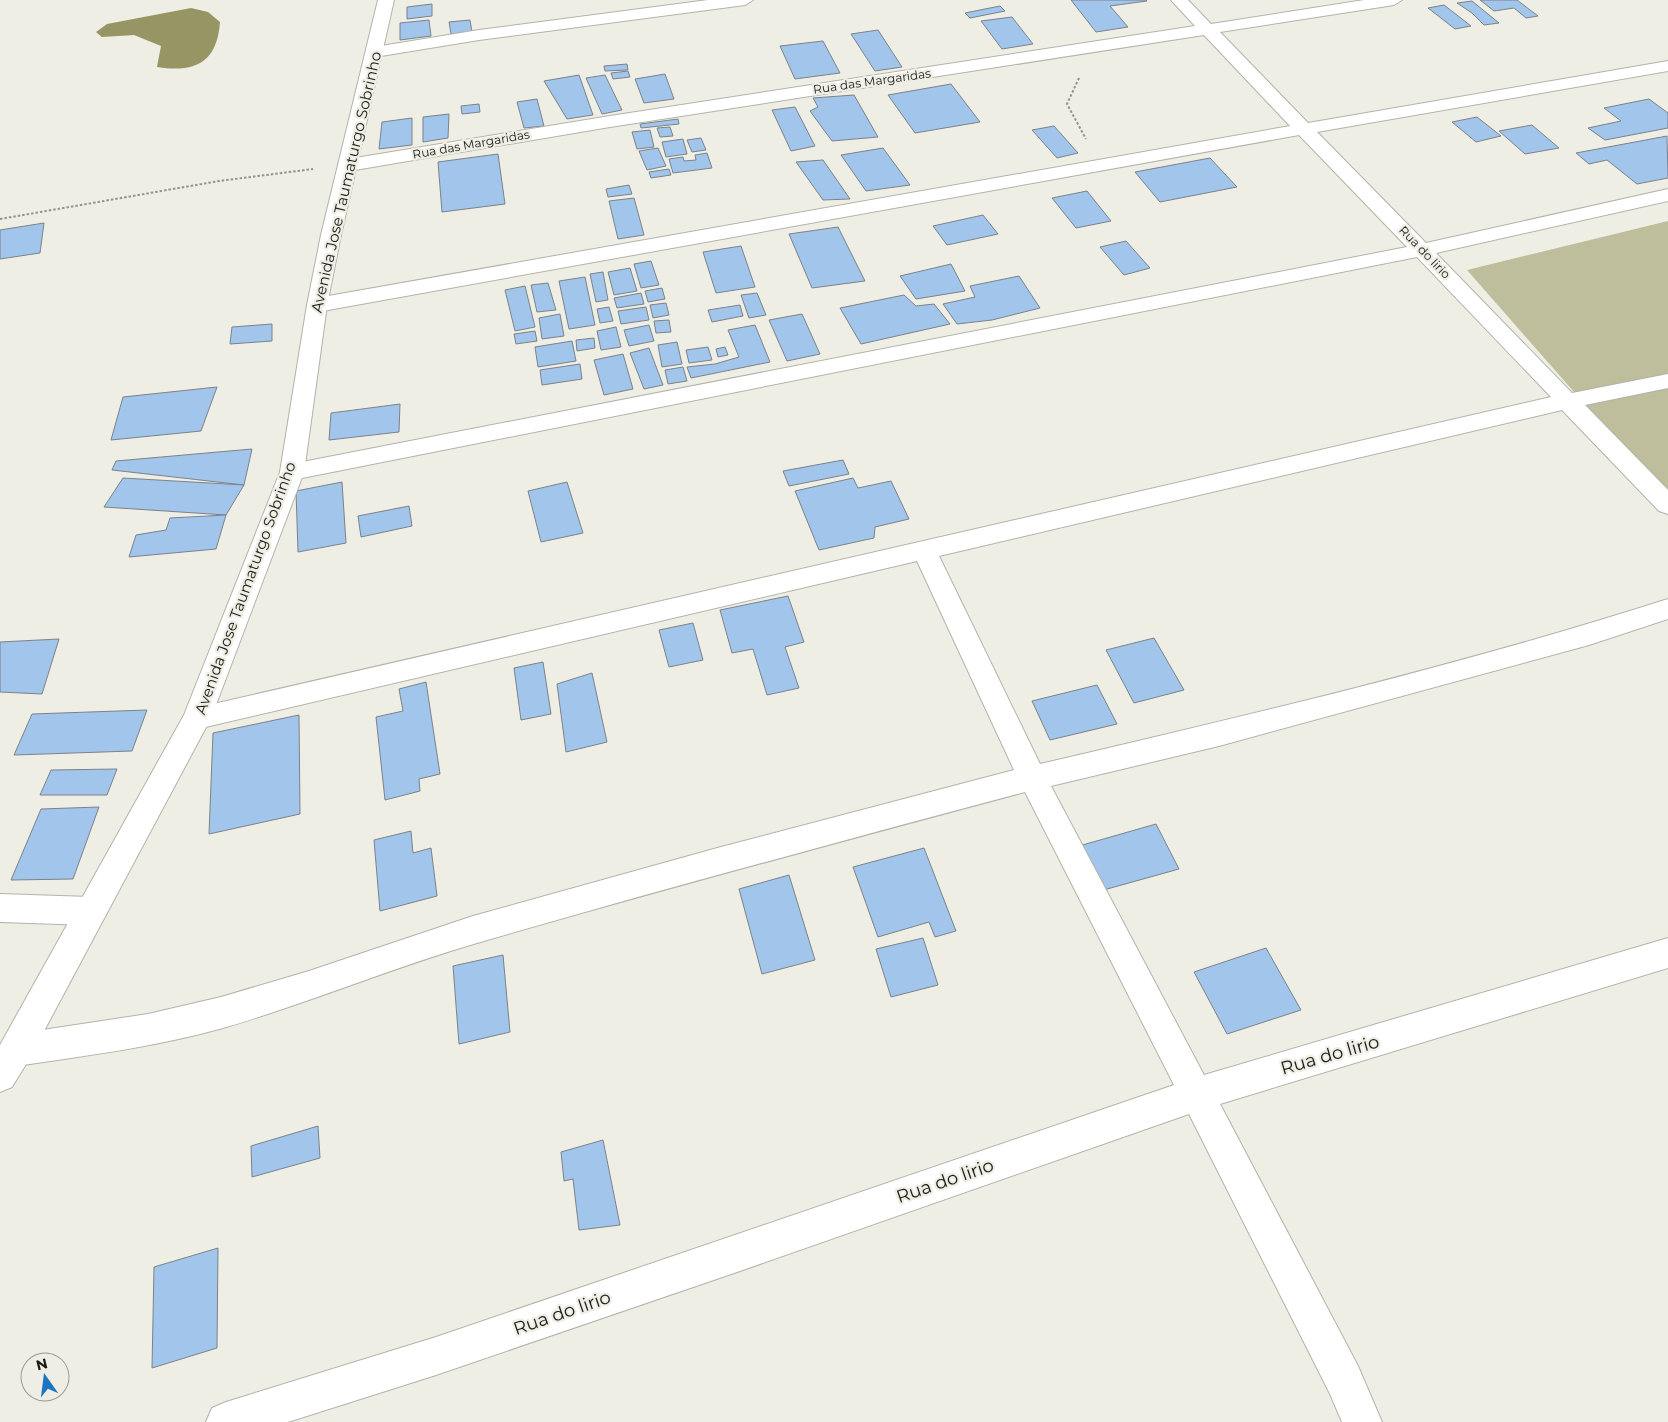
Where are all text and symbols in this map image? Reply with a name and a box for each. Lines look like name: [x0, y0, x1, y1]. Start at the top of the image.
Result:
street label: Avenida Jose Taumaturgo Sobrinho: [307, 49, 385, 315]
street label: Rua das Margaridas: [812, 65, 932, 97]
street label: Rua das Margaridas: [411, 126, 531, 162]
street label: Rua do lirio: [1396, 222, 1454, 282]
street label: Avenida Jose Taumaturgo Sobrinho: [190, 459, 300, 717]
street label: Rua do lirio: [1278, 1030, 1382, 1080]
street label: Rua do lirio: [893, 1154, 997, 1208]
street label: Rua do lirio: [510, 1286, 614, 1340]
north arrow: [20, 1352, 70, 1402]
text: N: [34, 1354, 50, 1374]

